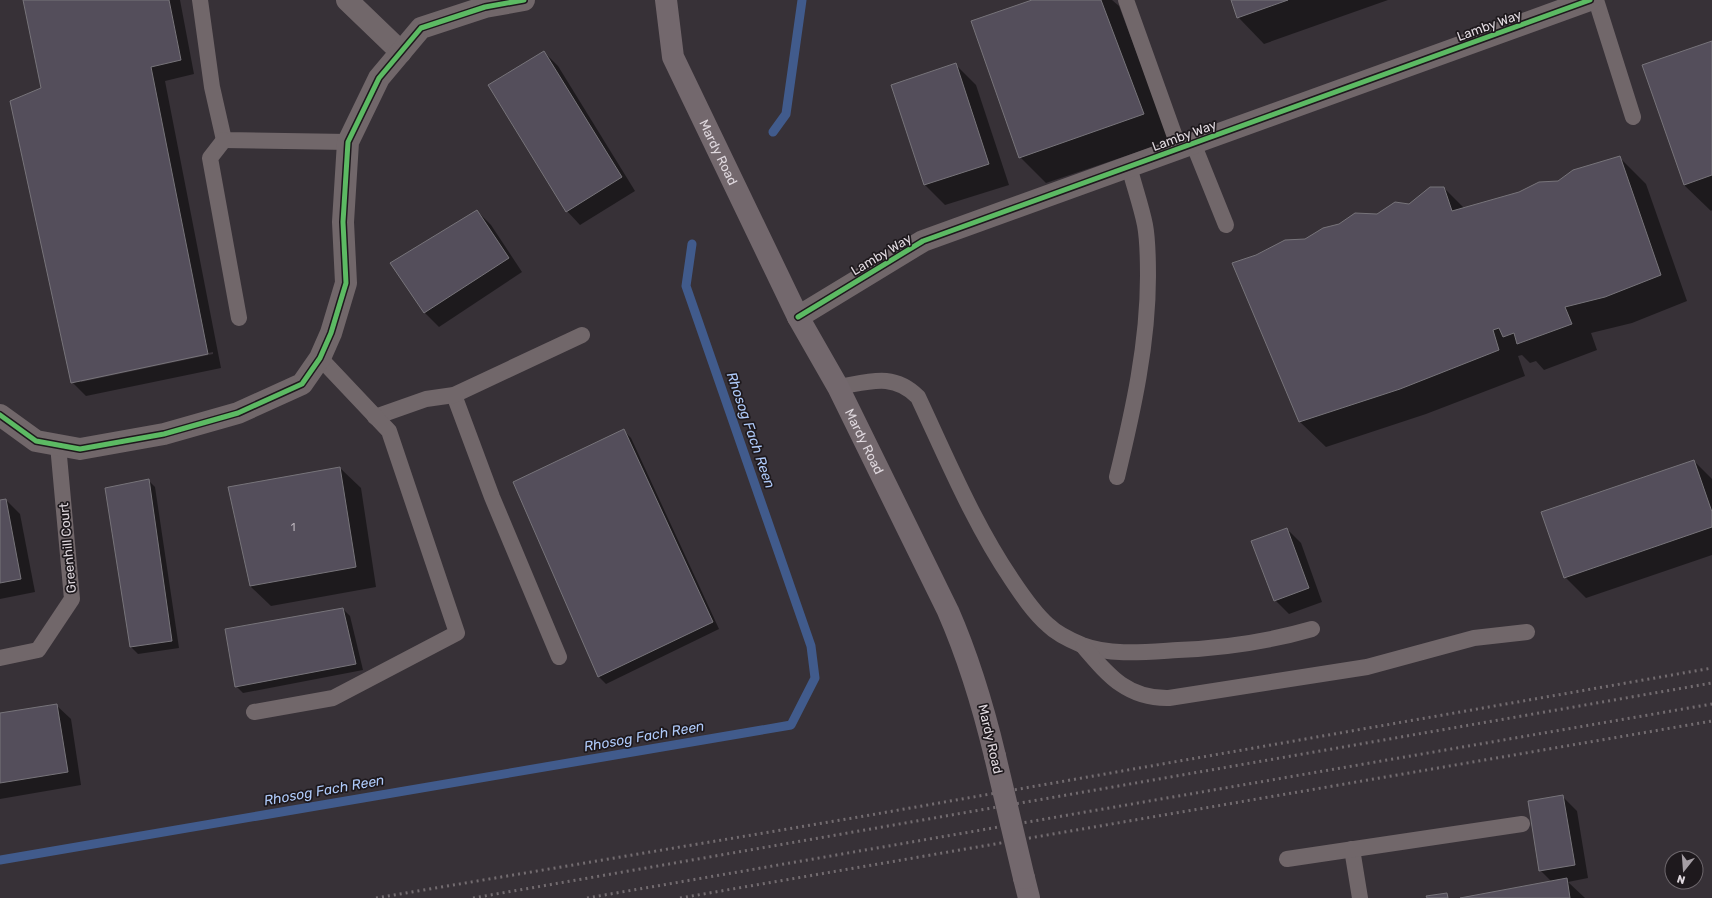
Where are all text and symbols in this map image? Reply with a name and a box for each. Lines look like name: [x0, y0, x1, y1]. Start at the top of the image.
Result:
street label: Lamby Way: [1455, 7, 1524, 44]
street label: Mardy Road: [696, 117, 740, 188]
street label: Lamby Way: [1150, 117, 1219, 154]
street label: Lamby Way: [848, 231, 914, 278]
water label: Rhosog Fach Reen: [723, 370, 778, 491]
street label: Mardy Road: [842, 406, 887, 477]
street label: Greenhill Court: [56, 502, 79, 594]
house number: 1: [291, 521, 295, 534]
street label: Mardy Road: [975, 703, 1006, 775]
water label: Rhosog Fach Reen: [583, 718, 706, 755]
water label: Rhosog Fach Reen: [263, 772, 386, 809]
north arrow: [1664, 850, 1704, 890]
text: N: [1675, 872, 1687, 886]

